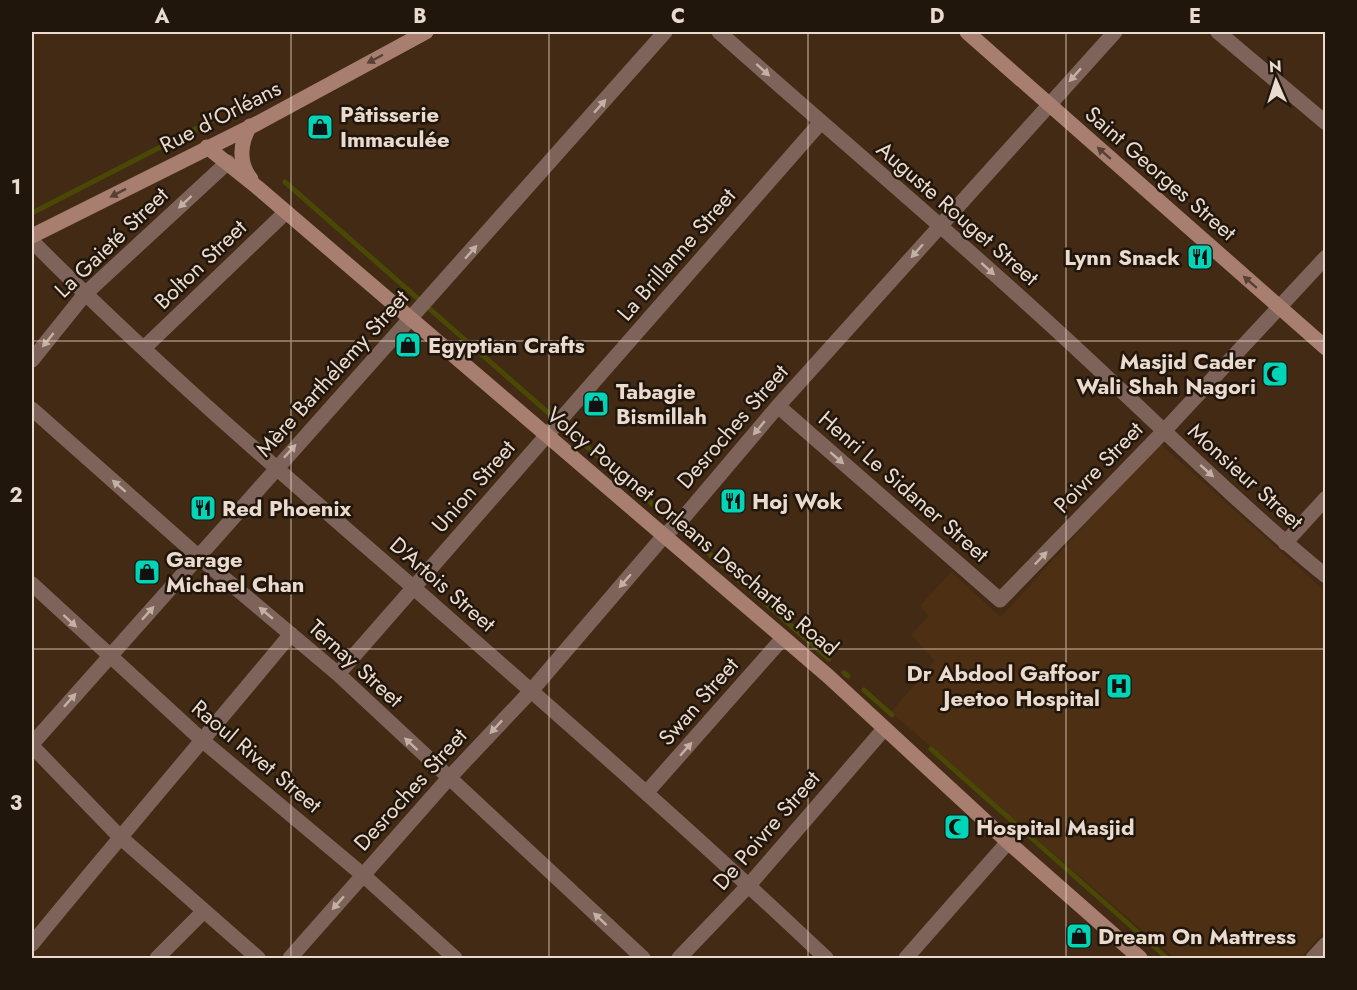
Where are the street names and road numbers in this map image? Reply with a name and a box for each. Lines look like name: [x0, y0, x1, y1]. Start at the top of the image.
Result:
street label: Rue d'Orléans: [154, 72, 286, 160]
street label: Saint Georges Street: [1078, 98, 1244, 248]
street label: Auguste Rouget Street: [870, 133, 1047, 293]
street label: La Gaieté Street: [47, 179, 176, 305]
street label: La Brillanne Street: [609, 180, 743, 327]
street label: Bolton Street: [147, 211, 254, 316]
street label: Mère Barthélemy Street: [248, 282, 416, 464]
street label: Desroches Street: [669, 356, 796, 495]
street label: Volcy Pougnet Orleans Deschartes Road: [540, 399, 846, 663]
street label: Henri Le Sidaner Street: [812, 403, 997, 570]
street label: Poivre Street: [1046, 413, 1150, 520]
street label: Monsieur Street: [1181, 415, 1311, 537]
street label: Union Street: [424, 432, 523, 539]
street label: D'Artois Street: [383, 529, 503, 640]
street label: Ternay Street: [302, 612, 411, 715]
street label: Swan Street: [650, 649, 746, 752]
street label: Raoul Rivet Street: [185, 692, 330, 821]
street label: Desroches Street: [346, 720, 474, 858]
street label: De Poivre Street: [705, 763, 828, 897]

